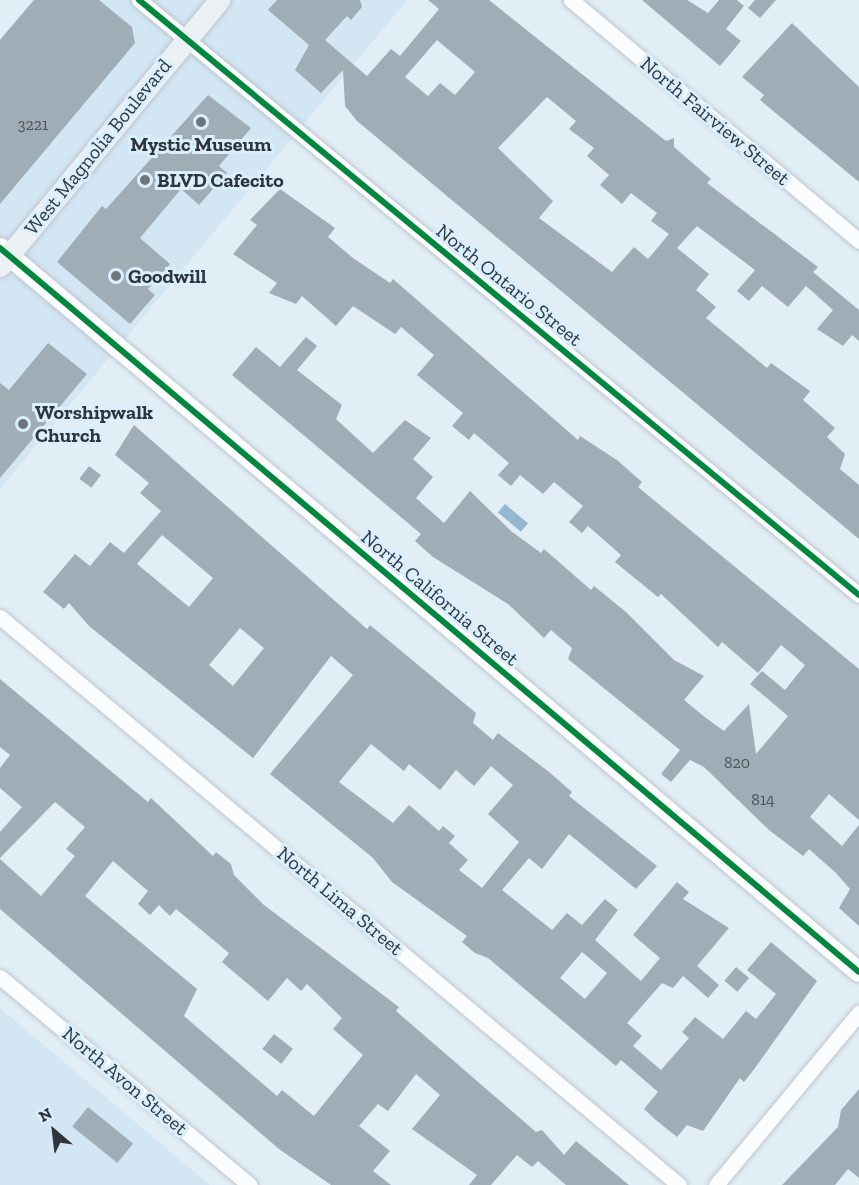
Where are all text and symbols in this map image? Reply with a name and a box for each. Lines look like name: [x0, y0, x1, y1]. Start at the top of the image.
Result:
street label: North Fairview Street: [635, 51, 795, 191]
street label: West Magnolia Boulevard: [19, 54, 177, 240]
house number: 3221: [18, 115, 48, 135]
marker: Mystic Museum: [194, 115, 208, 129]
place label: Mystic Museum: [130, 132, 272, 156]
place label: BLVD Cafecito: [157, 168, 284, 192]
marker: BLVD Cafecito: [138, 173, 152, 187]
street label: North Ontario Street: [431, 219, 587, 351]
place label: Goodwill: [128, 264, 206, 288]
marker: Goodwill: [109, 269, 123, 283]
place label: Worshipwalk Church: [35, 400, 153, 447]
marker: Worshipwalk Church: [16, 417, 30, 431]
street label: North California Street: [356, 525, 524, 671]
house number: 820: [724, 753, 750, 773]
house number: 814: [751, 790, 775, 810]
street label: North Lima Street: [272, 841, 408, 961]
street label: North Avon Street: [57, 1021, 193, 1141]
north arrow: [24, 1101, 84, 1161]
text: N: [35, 1103, 55, 1126]

